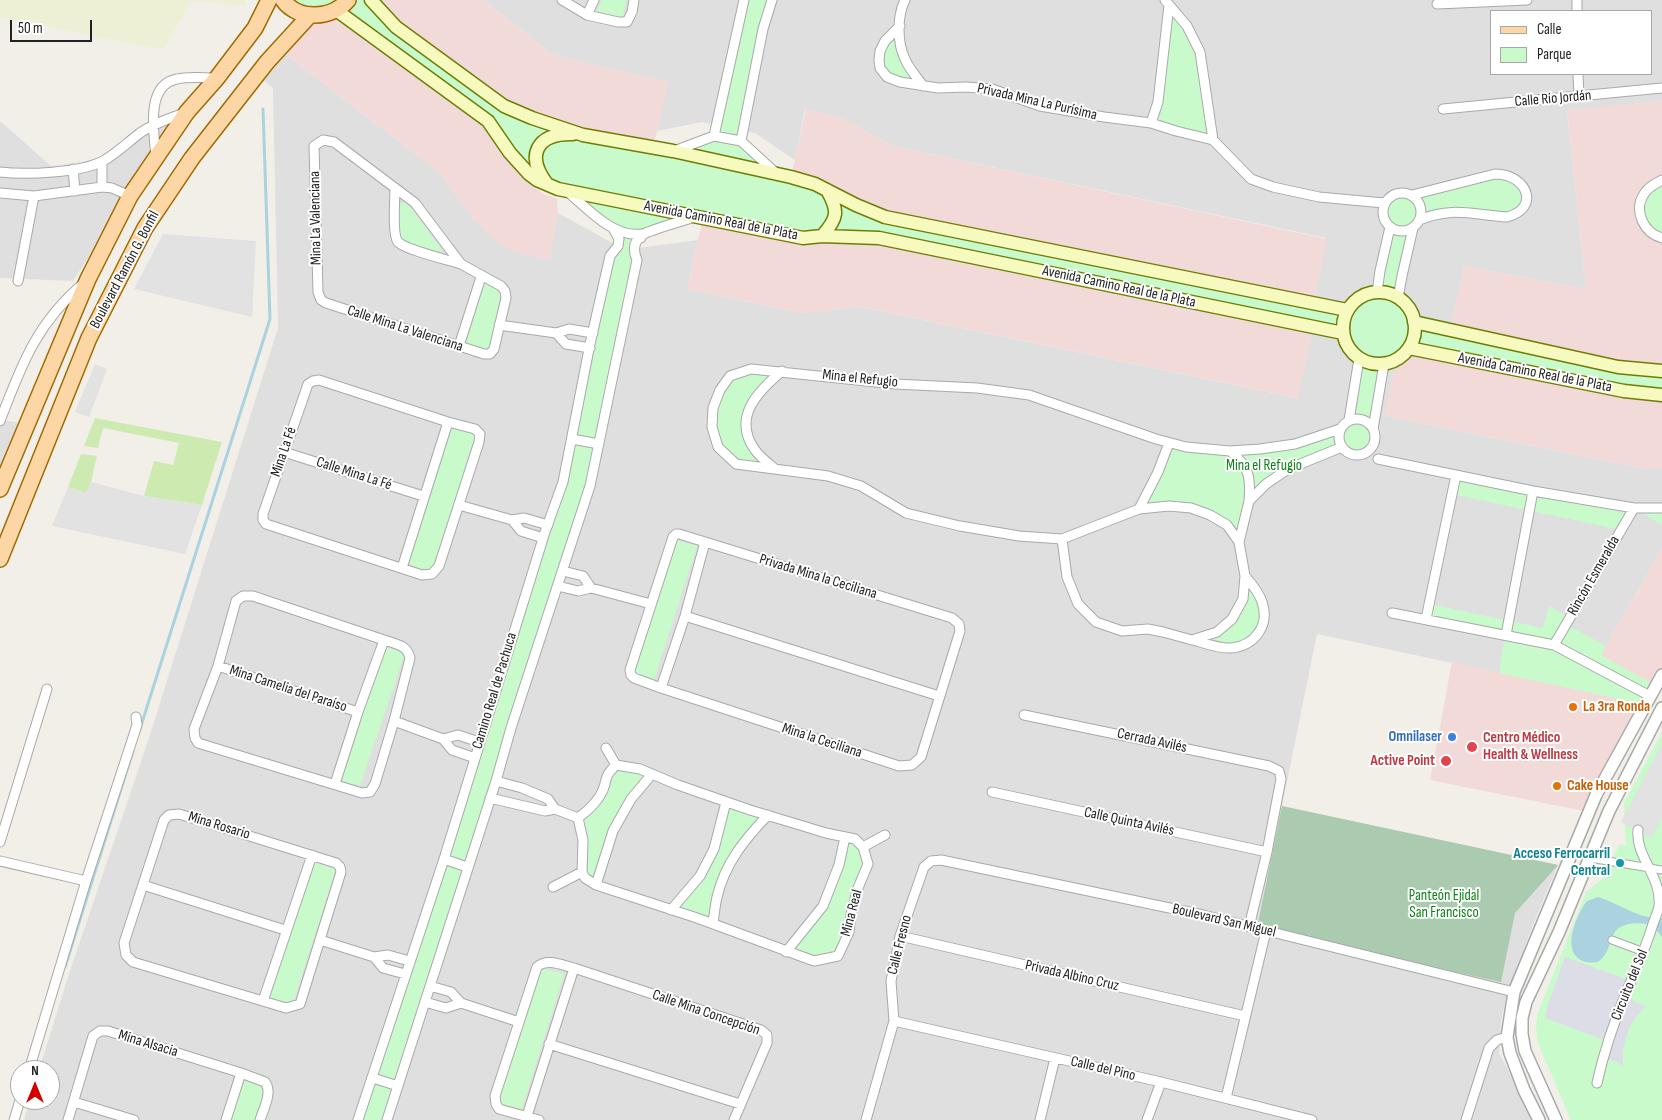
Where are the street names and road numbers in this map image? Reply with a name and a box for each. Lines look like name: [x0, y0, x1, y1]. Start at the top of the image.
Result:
street label: Privada Mina La Purísima: [975, 79, 1099, 125]
street label: Calle Río Jordán: [1514, 87, 1592, 111]
street label: Mina La Valenciana: [306, 171, 326, 265]
street label: Avenida Camino Real de la Plata: [643, 197, 799, 245]
street label: Boulevard Ramón G. Bonfil: [86, 208, 164, 332]
street label: Avenida Camino Real de la Plata: [1041, 262, 1197, 312]
street label: Calle Mina La Valenciana: [345, 302, 465, 356]
street label: Avenida Camino Real de la Plata: [1457, 349, 1613, 397]
street label: Mina el Refugio: [821, 366, 899, 392]
street label: Mina La Fé: [267, 425, 301, 479]
street label: Calle Mina La Fé: [314, 453, 394, 495]
street label: Rincón Esmeralda: [1564, 533, 1624, 619]
street label: Privada Mina la Ceciliana: [757, 551, 879, 603]
street label: Camino Real de Pachuca: [469, 631, 521, 751]
street label: Mina Camelia del Paraíso: [227, 662, 349, 716]
street label: Mina la Ceciliana: [780, 720, 864, 762]
street label: Cerrada Avilés: [1116, 725, 1188, 757]
street label: Calle Quinta Avilés: [1082, 804, 1176, 840]
street label: Mina Rosario: [186, 808, 252, 844]
street label: Mina Real: [837, 888, 867, 938]
street label: Boulevard San Miguel: [1170, 900, 1278, 942]
street label: Calle Fresno: [884, 913, 916, 977]
street label: Circuito del Sol: [1608, 947, 1652, 1023]
street label: Privada Albino Cruz: [1023, 956, 1121, 996]
street label: Calle Mina Concepción: [650, 986, 762, 1040]
street label: Mina Alsacia: [116, 1026, 180, 1062]
street label: Calle del Pino: [1069, 1053, 1137, 1085]

